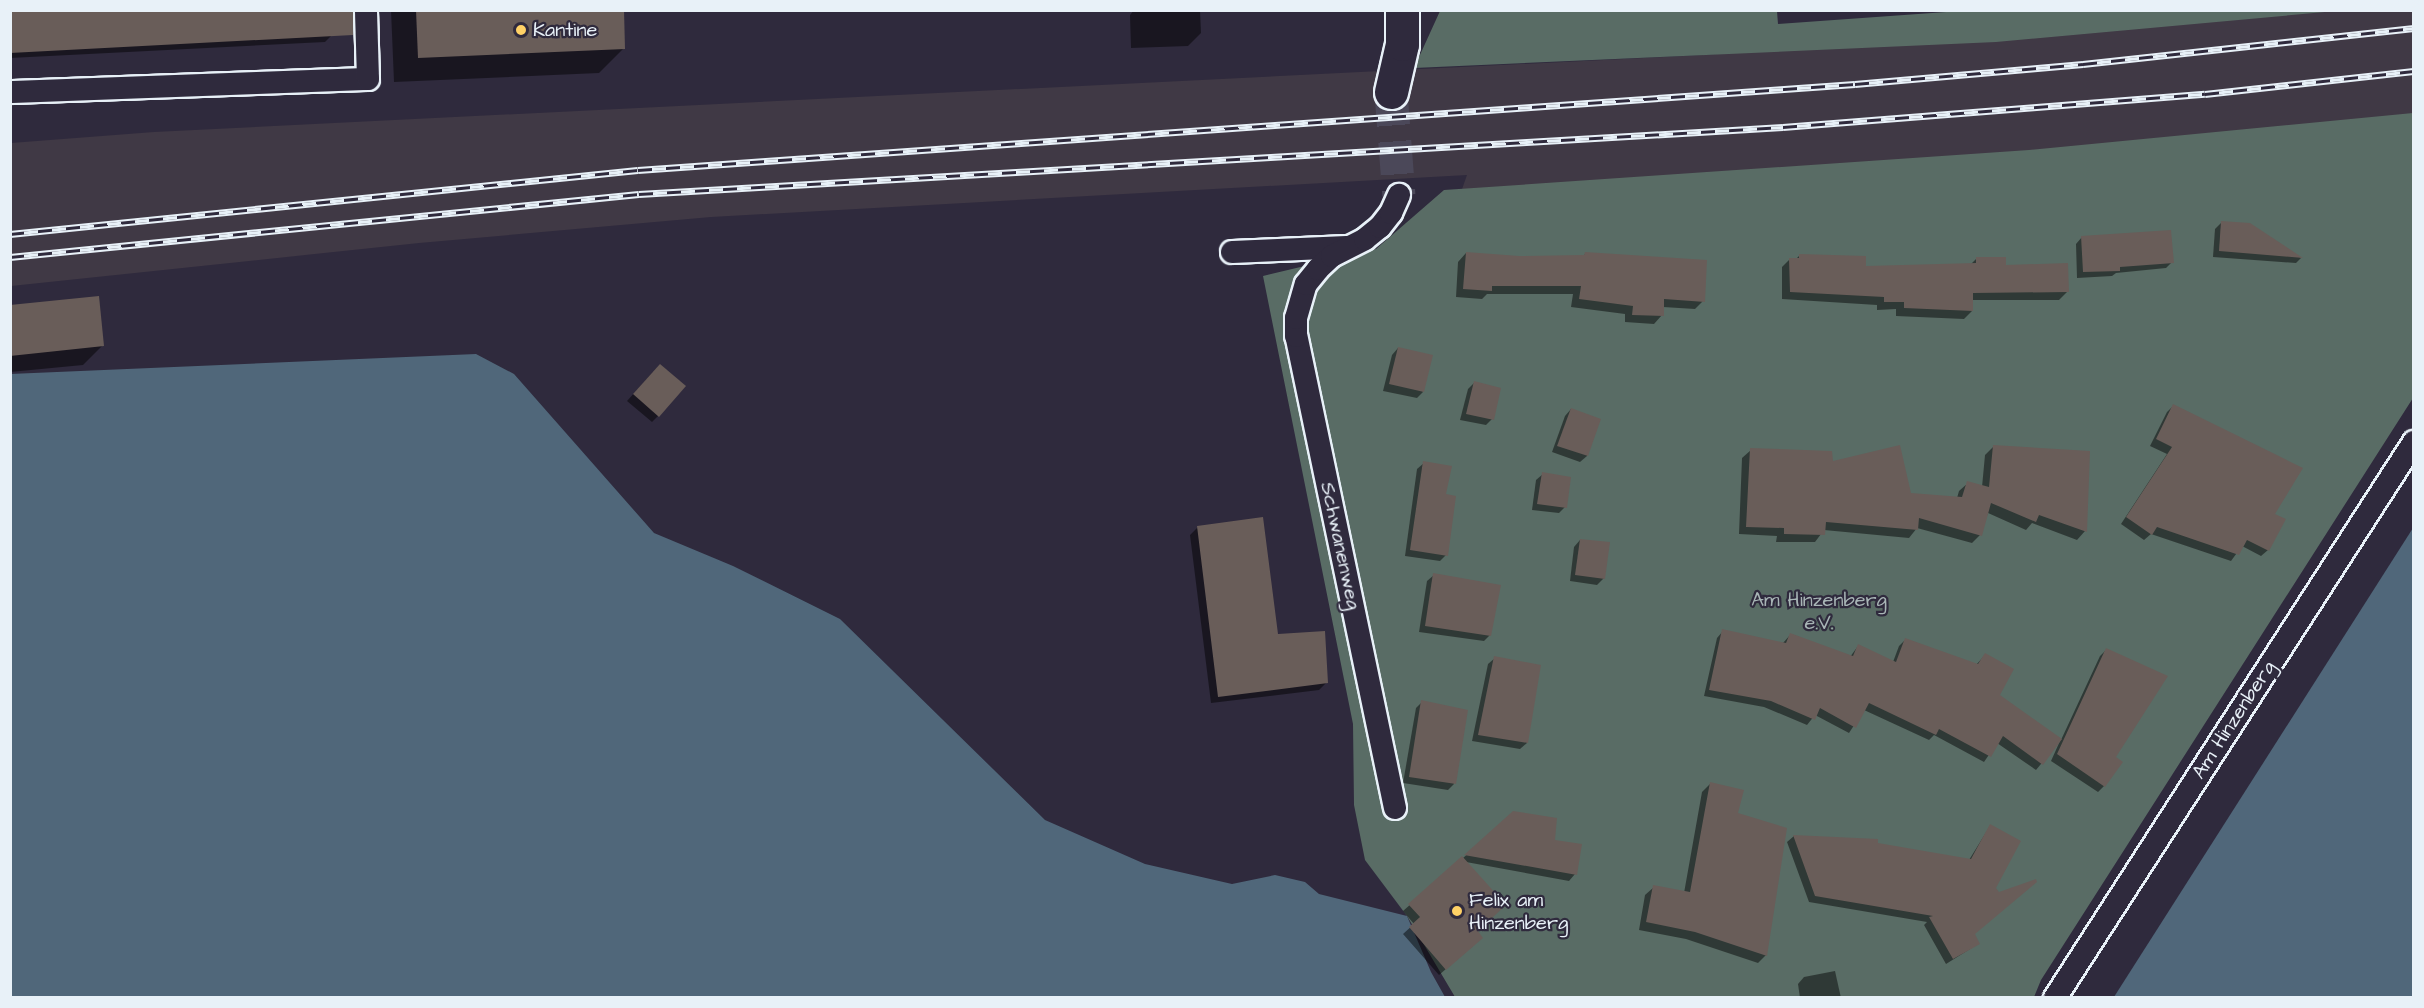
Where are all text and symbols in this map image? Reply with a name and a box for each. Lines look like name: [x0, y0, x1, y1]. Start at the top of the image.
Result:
place label: Kantine: [533, 18, 597, 42]
marker: Kantine: [514, 23, 528, 37]
street label: Schwanenweg: [1315, 480, 1365, 612]
park label: Am Hinzenberg e.V.: [1751, 589, 1887, 636]
street label: Am Hinzenberg: [2187, 657, 2281, 783]
place label: Felix am Hinzenberg: [1469, 888, 1568, 935]
marker: Felix am Hinzenberg: [1450, 904, 1464, 918]

